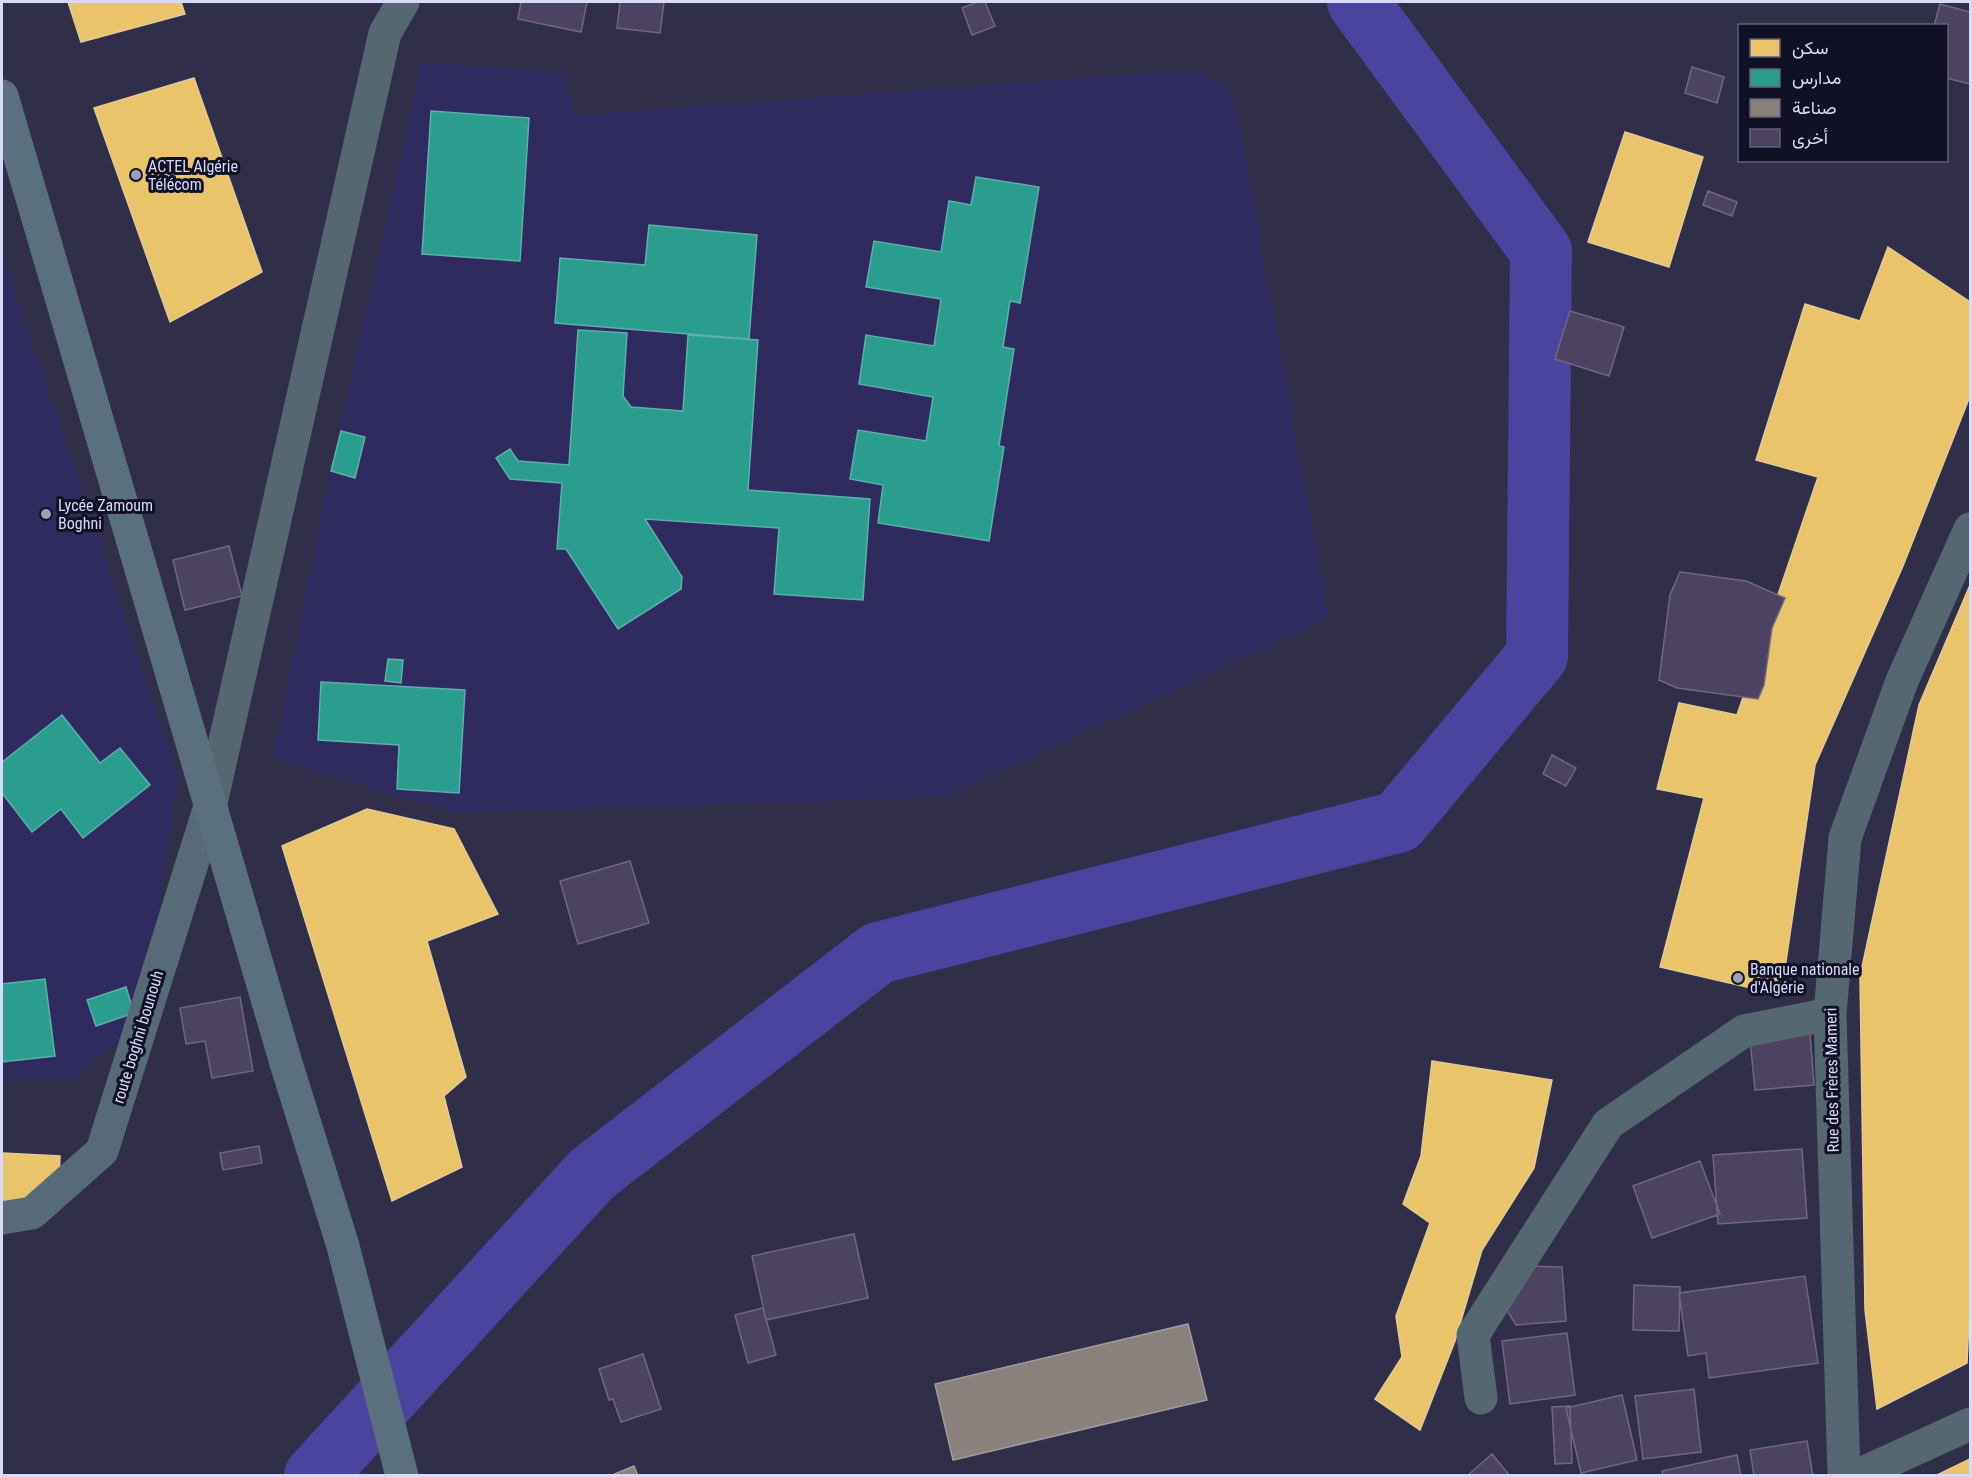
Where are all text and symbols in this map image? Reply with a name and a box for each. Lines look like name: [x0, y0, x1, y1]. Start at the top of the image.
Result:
legend: [1738, 24, 1948, 162]
text: سكن: [1792, 37, 1828, 59]
text: مدارس: [1792, 67, 1841, 89]
text: صناعة: [1792, 97, 1837, 118]
text: أخرى: [1792, 127, 1828, 149]
place label: ACTEL Algérie Télécom: [148, 157, 238, 194]
marker: ACTEL Algérie Télécom: [129, 168, 143, 182]
place label: Lycée Zamoum Boghni: [58, 496, 153, 533]
marker: Lycée Zamoum Boghni: [39, 507, 53, 521]
place label: Banque nationale d'Algérie: [1750, 960, 1860, 997]
street label: route boghni bounouh: [109, 968, 167, 1106]
marker: Banque nationale d'Algérie: [1731, 971, 1745, 985]
street label: Rue des Frères Mameri: [1821, 1008, 1843, 1152]

